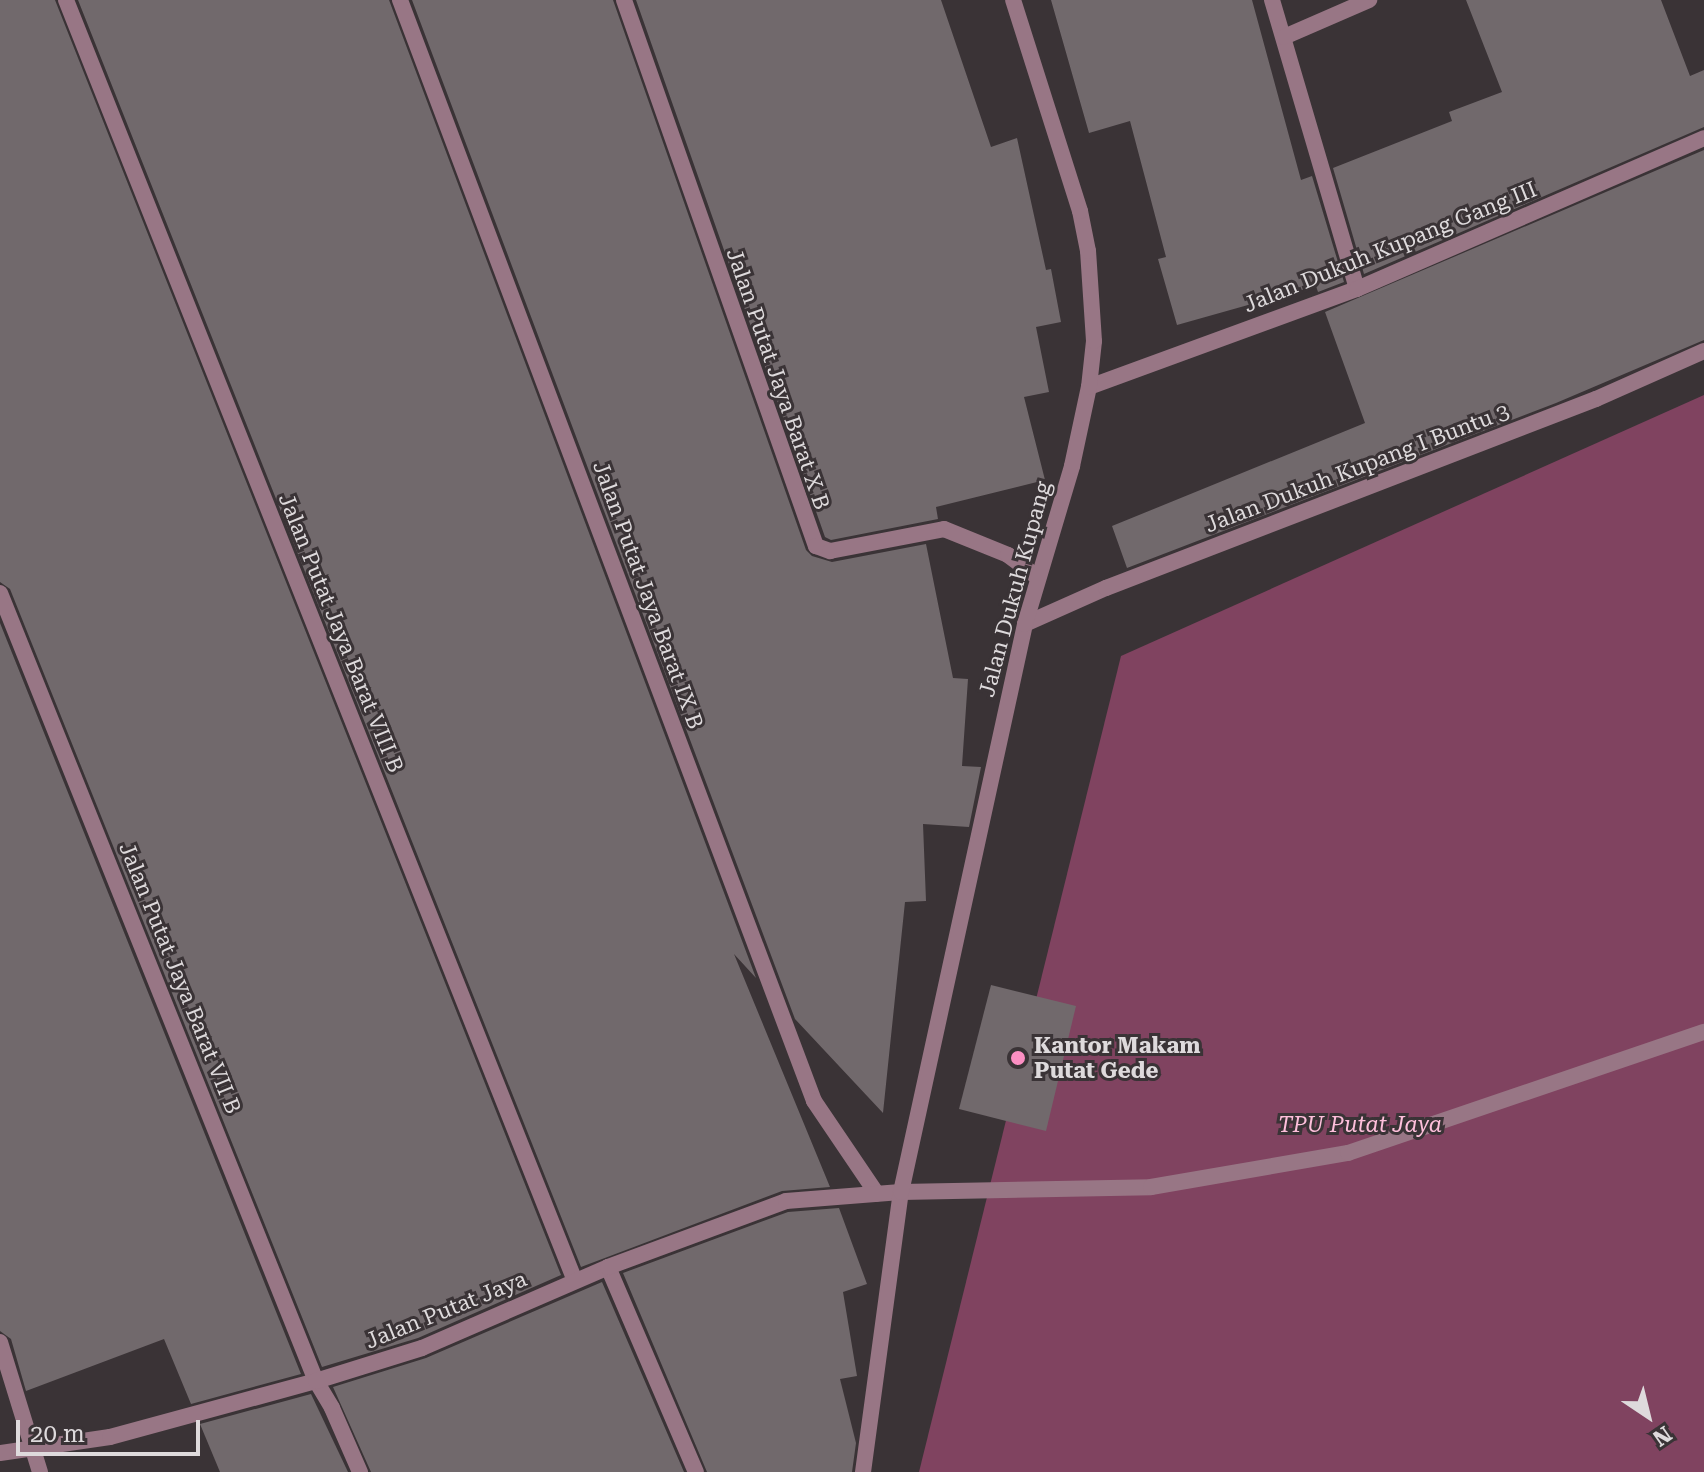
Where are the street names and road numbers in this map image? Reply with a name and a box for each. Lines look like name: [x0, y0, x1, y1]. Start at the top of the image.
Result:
street label: Jalan Dukuh Kupang Gang III: [1239, 176, 1541, 318]
street label: Jalan Putat Jaya Barat X B: [721, 245, 835, 513]
street label: Jalan Dukuh Kupang I Buntu 3: [1201, 398, 1513, 538]
street label: Jalan Putat Jaya Barat IX B: [587, 458, 709, 732]
street label: Jalan Dukuh Kupang: [974, 478, 1056, 700]
street label: Jalan Putat Jaya Barat VIII B: [273, 490, 409, 776]
street label: Jalan Putat Jaya Barat VII B: [113, 838, 247, 1118]
street label: Jalan Putat Jaya: [361, 1266, 531, 1354]

